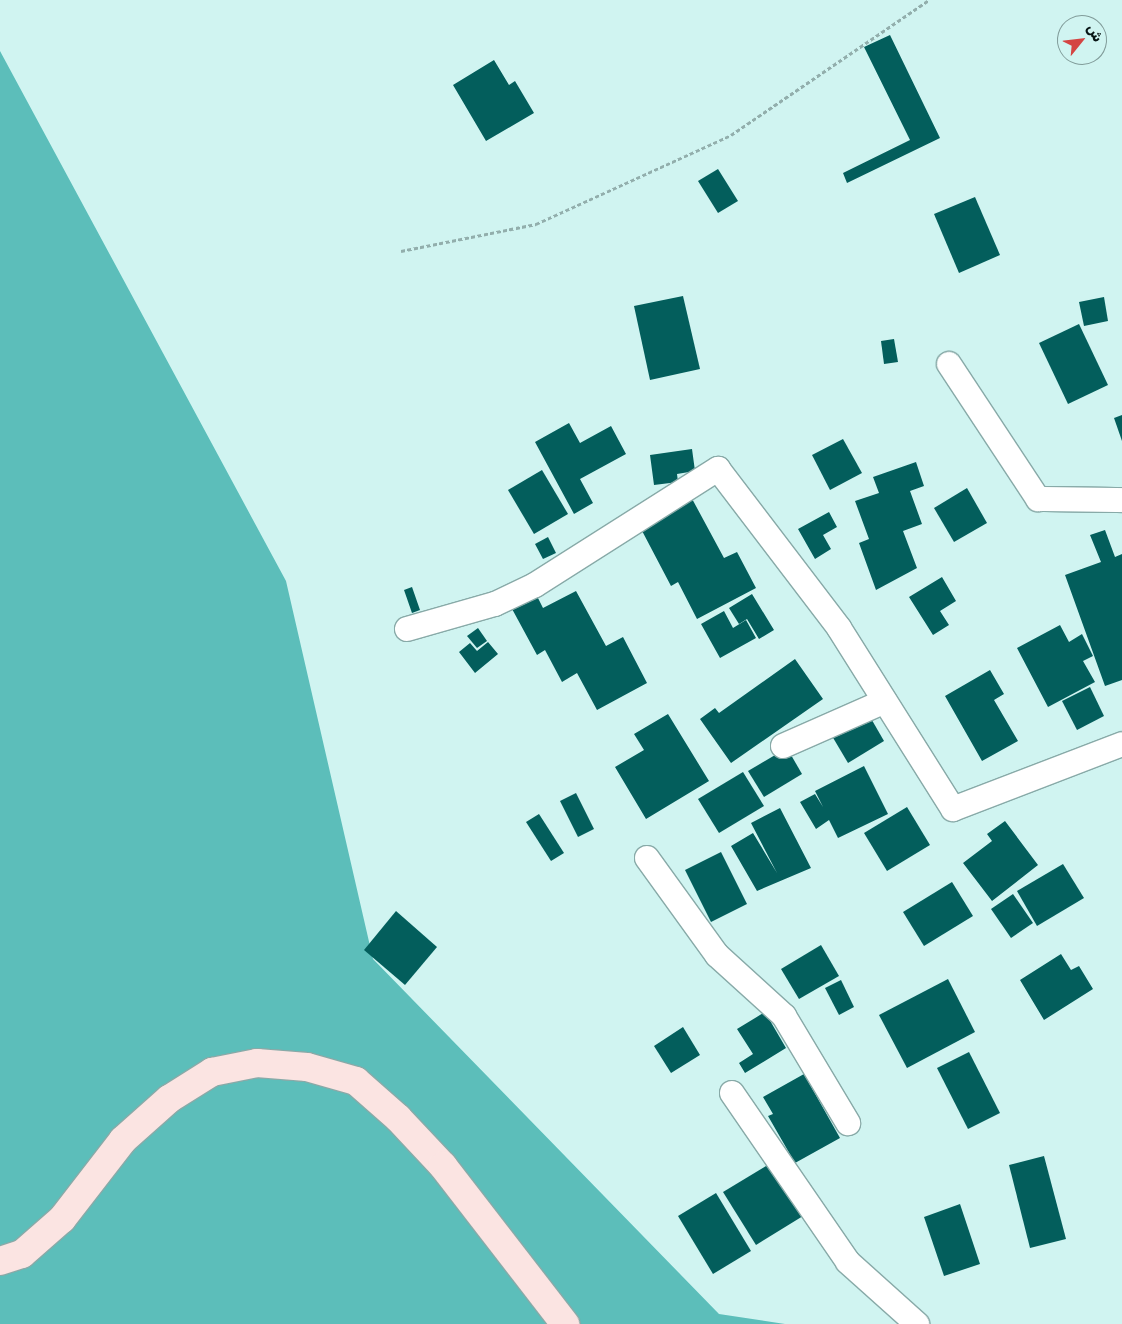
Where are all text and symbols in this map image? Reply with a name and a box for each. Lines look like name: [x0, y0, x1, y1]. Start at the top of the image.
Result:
north arrow: [1057, 15, 1107, 65]
text: ش: [1083, 21, 1106, 45]

